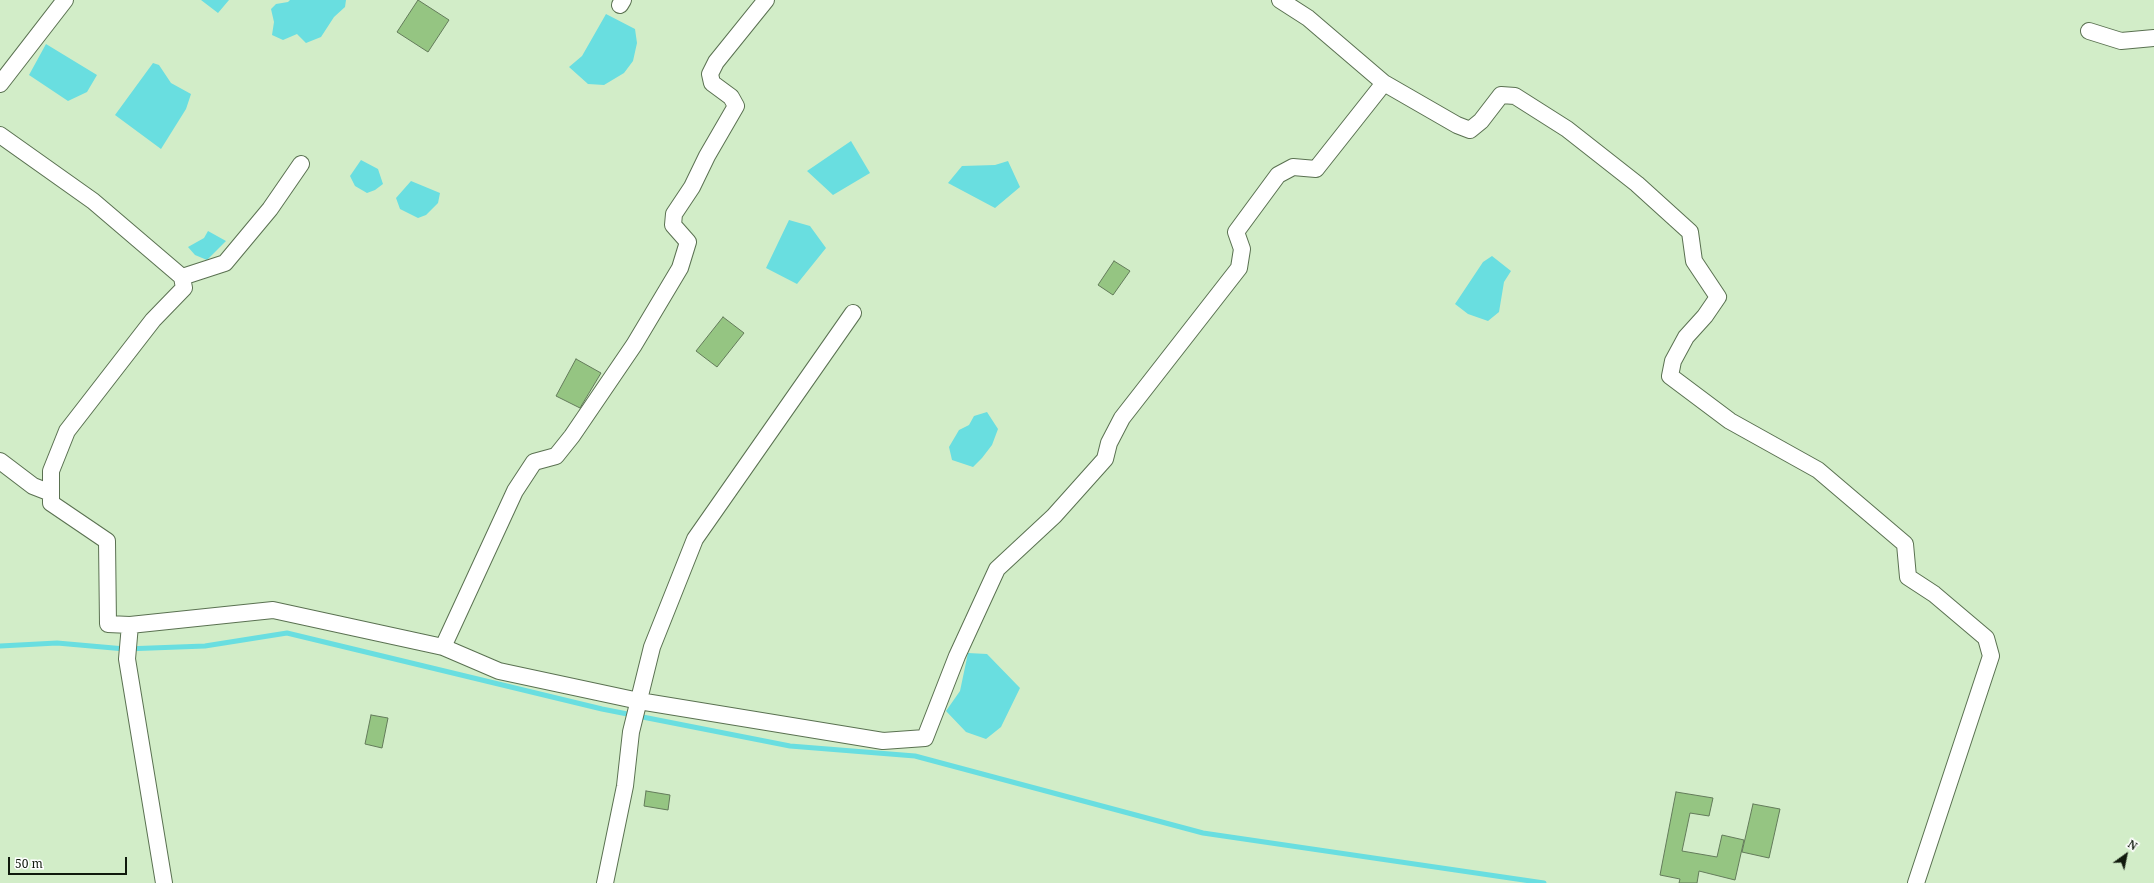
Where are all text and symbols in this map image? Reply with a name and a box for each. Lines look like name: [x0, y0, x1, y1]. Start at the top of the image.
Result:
north arrow: [2106, 835, 2146, 875]
text: N: [2125, 836, 2141, 853]
scale bar: [10, 849, 129, 875]
text: 50 m: [15, 855, 43, 872]

